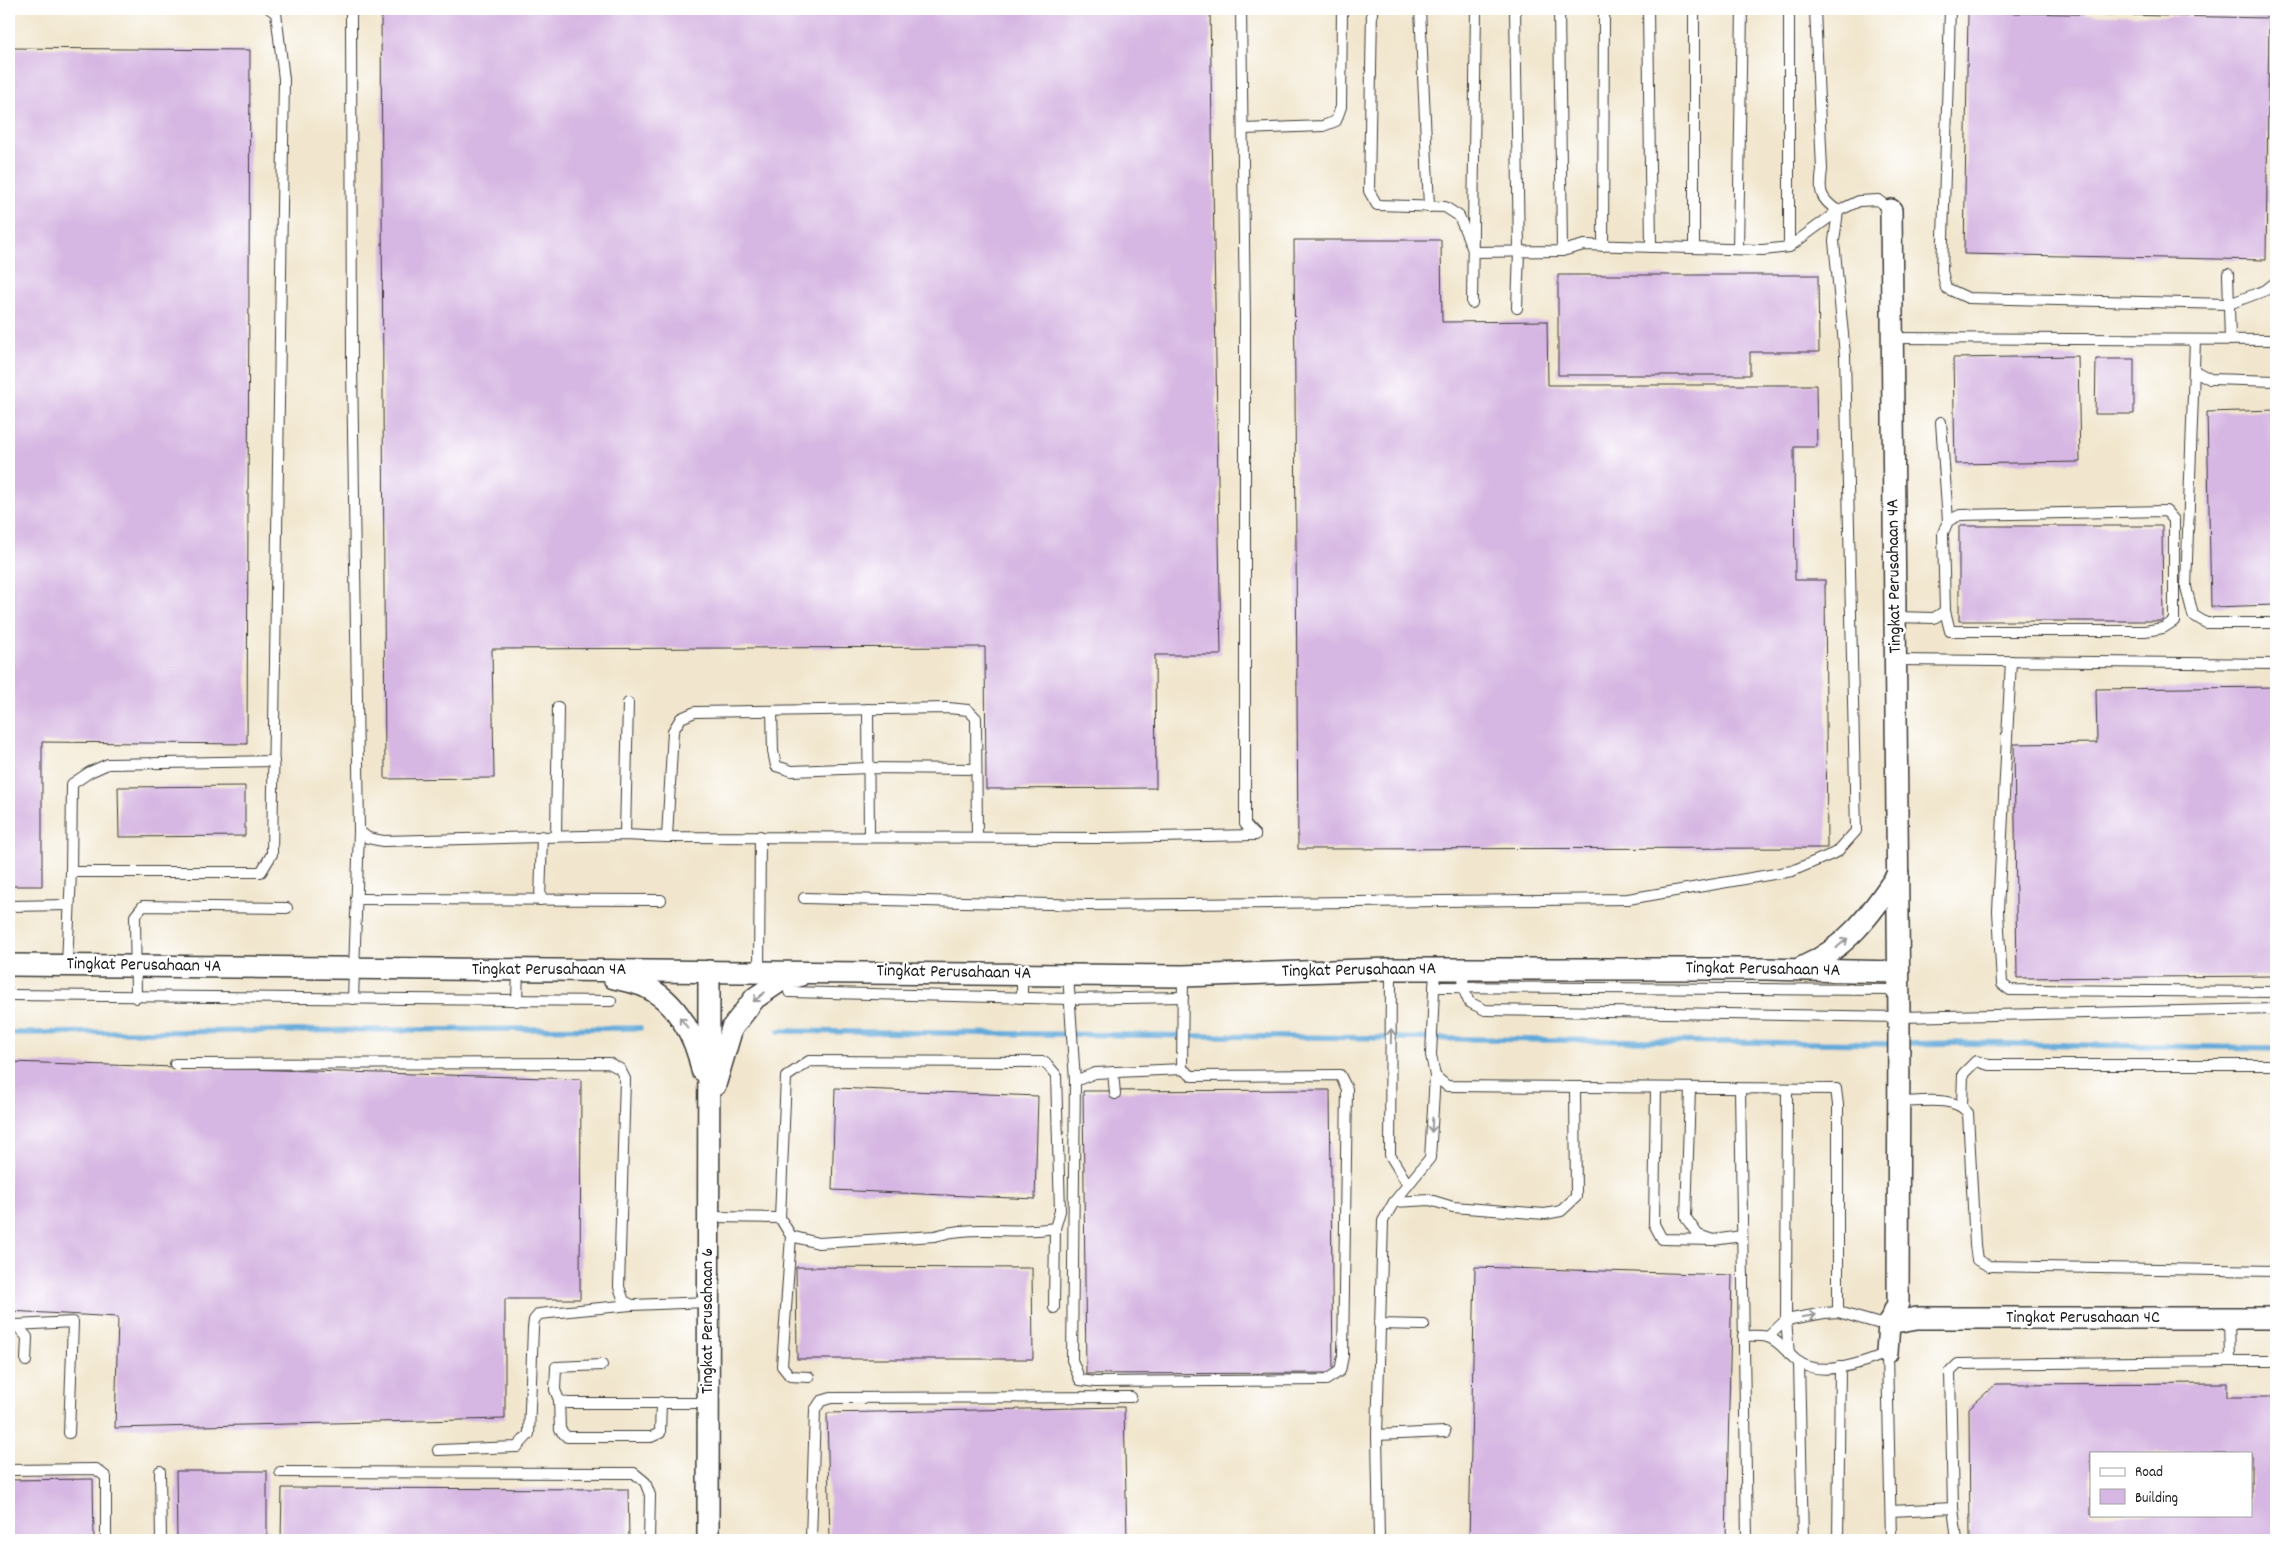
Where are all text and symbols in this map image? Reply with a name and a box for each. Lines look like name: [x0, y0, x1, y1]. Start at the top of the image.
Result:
street label: Tingkat Perusahaan 4A: [1881, 498, 1909, 654]
one-way arrow: [1836, 937, 1849, 948]
street label: Tingkat Perusahaan 4A: [66, 952, 222, 980]
street label: Tingkat Perusahaan 4A: [1685, 956, 1841, 984]
street label: Tingkat Perusahaan 4A: [1281, 957, 1437, 985]
street label: Tingkat Perusahaan 4A: [472, 958, 627, 983]
street label: Tingkat Perusahaan 4A: [876, 959, 1032, 987]
one-way arrow: [752, 991, 765, 1002]
one-way arrow: [678, 1017, 689, 1030]
one-way arrow: [1387, 1029, 1396, 1045]
one-way arrow: [1427, 1117, 1436, 1133]
street label: Tingkat Perusahaan 6: [696, 1248, 721, 1394]
street label: Tingkat Perusahaan 4C: [2006, 1306, 2160, 1331]
one-way arrow: [1801, 1310, 1817, 1320]
legend: [2090, 1452, 2252, 1516]
text: Road: [2135, 1462, 2163, 1484]
text: Building: [2135, 1488, 2178, 1510]

